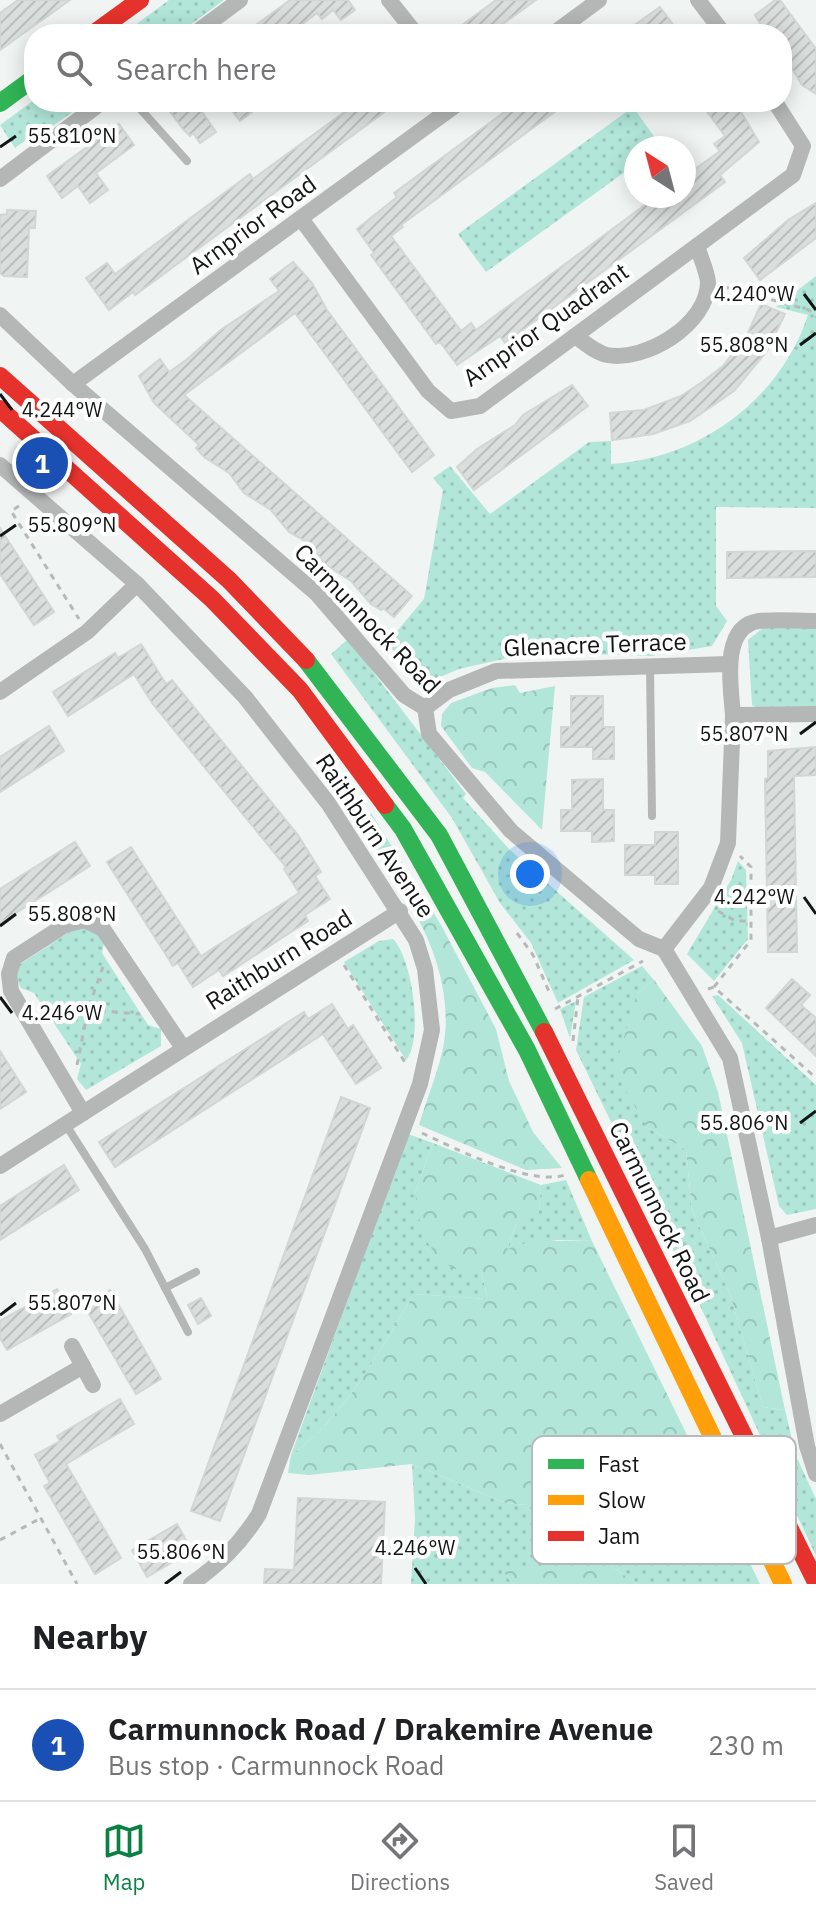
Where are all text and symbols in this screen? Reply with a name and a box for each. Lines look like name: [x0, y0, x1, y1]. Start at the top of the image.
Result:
search box: [24, 24, 792, 112]
icon: search: [52, 46, 96, 90]
text: Search here: [116, 49, 277, 88]
text: 55.810°N: [28, 122, 116, 149]
north arrow: [624, 136, 696, 208]
street label: Arnprior Road: [182, 167, 322, 281]
street label: Arnprior Quadrant: [456, 255, 635, 393]
text: 4.240°W: [714, 280, 794, 307]
text: 55.808°N: [700, 331, 788, 358]
text: 4.244°W: [22, 396, 102, 423]
pin: 1: [16, 433, 68, 493]
text: 55.809°N: [28, 511, 116, 538]
street label: Carmunnock Road: [288, 536, 448, 700]
street label: Glenacre Terrace: [503, 625, 687, 663]
text: 55.807°N: [700, 720, 788, 747]
street label: Raithburn Avenue: [309, 747, 443, 924]
your location: [510, 854, 550, 894]
text: 4.242°W: [714, 883, 794, 910]
text: 55.808°N: [28, 900, 116, 927]
street label: Raithburn Road: [199, 901, 358, 1017]
text: 4.246°W: [22, 999, 102, 1026]
text: 55.806°N: [700, 1109, 788, 1136]
street label: Carmunnock Road: [602, 1116, 718, 1307]
text: 55.807°N: [28, 1289, 116, 1316]
legend: [532, 1436, 796, 1564]
text: Fast: [598, 1449, 639, 1478]
text: Slow: [598, 1485, 646, 1514]
text: Jam: [598, 1521, 640, 1550]
text: 4.246°W: [375, 1534, 455, 1561]
text: 55.806°N: [137, 1538, 225, 1565]
text: Nearby: [32, 1614, 147, 1658]
text: Carmunnock Road / Drakemire Avenue: [108, 1709, 653, 1748]
text: 1: [50, 1728, 66, 1762]
text: 230 m: [708, 1728, 784, 1762]
text: Bus stop · Carmunnock Road: [108, 1748, 444, 1782]
tab: Map: [102, 1819, 146, 1896]
tab: Directions: [350, 1819, 450, 1896]
tab: Saved: [654, 1819, 714, 1896]

